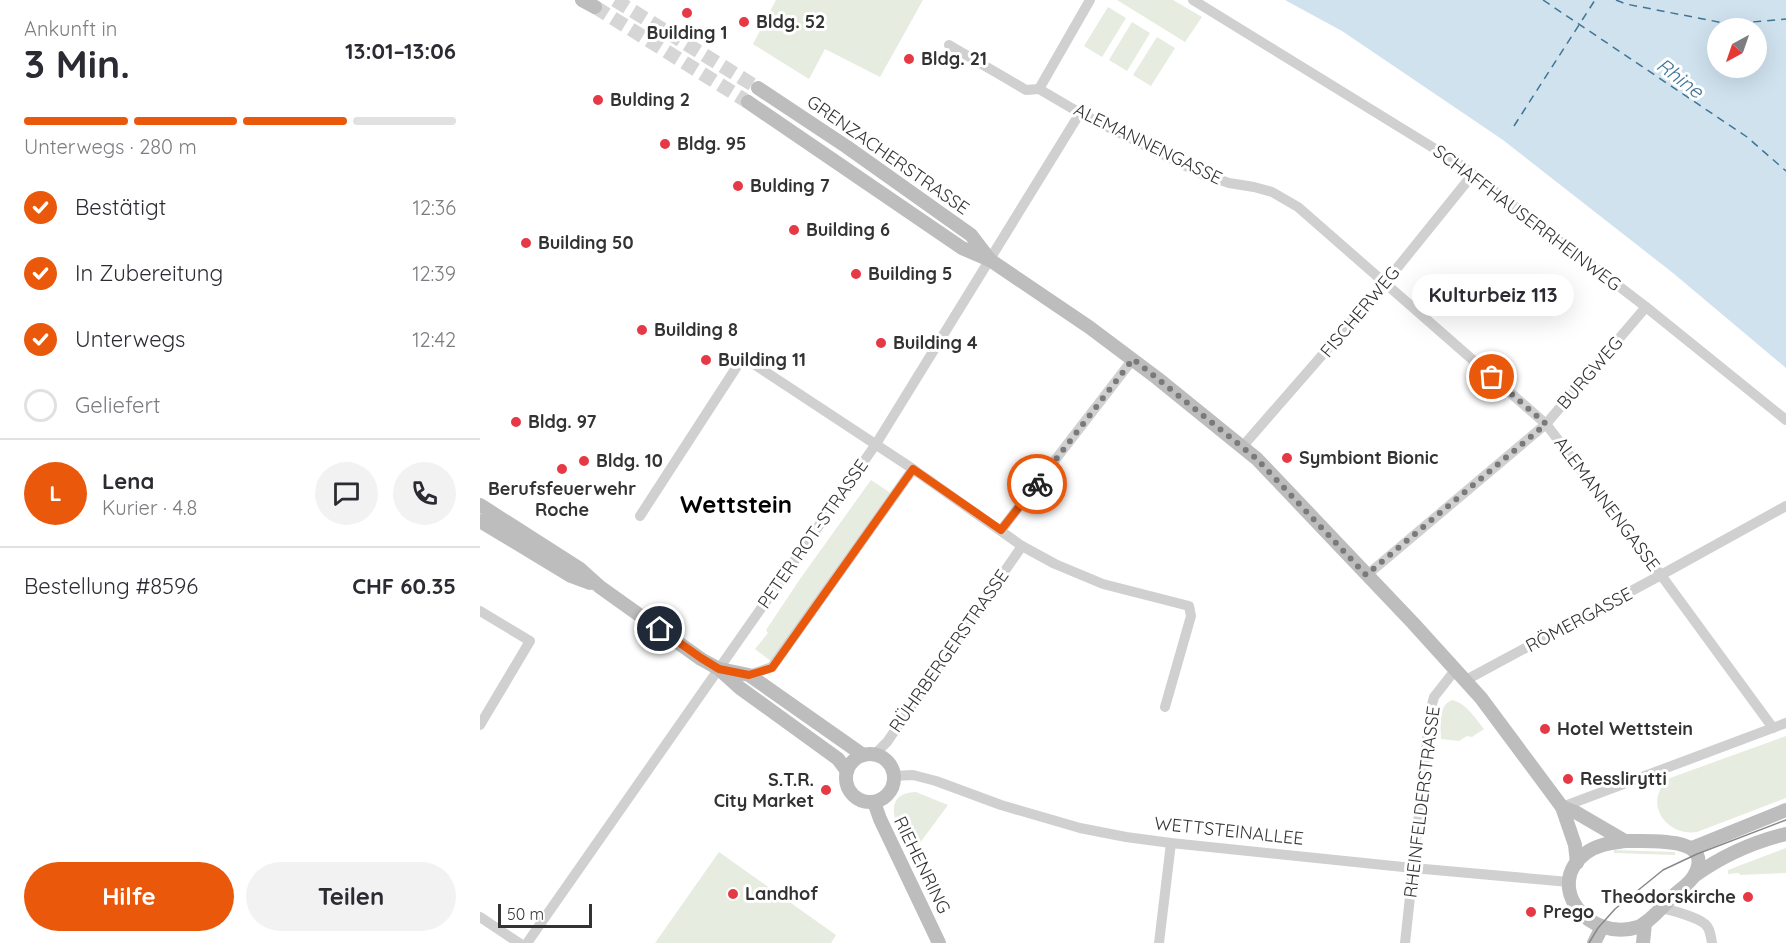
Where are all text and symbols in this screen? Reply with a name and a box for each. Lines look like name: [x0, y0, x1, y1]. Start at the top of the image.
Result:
marker: Building 1: [680, 6, 694, 20]
place label: Bldg. 52: [756, 10, 825, 33]
marker: Bldg. 52: [737, 15, 751, 29]
text: Ankunft in: [24, 16, 117, 41]
north arrow: [1707, 18, 1767, 78]
map controls: [1707, 18, 1767, 78]
place label: Building 1: [646, 21, 728, 44]
text: 13:01–13:06: [345, 37, 456, 65]
text: 3 Min.: [24, 39, 130, 88]
place label: Bldg. 21: [921, 47, 987, 70]
marker: Bldg. 21: [902, 52, 916, 66]
water label: Rhine: [1652, 52, 1709, 104]
place label: Bulding 2: [610, 88, 690, 111]
street label: GRENZACHERSTRASSE: [803, 90, 974, 219]
marker: Bulding 2: [591, 93, 605, 107]
street label: ALEMANNENGASSE: [1070, 98, 1226, 189]
place label: Bldg. 95: [677, 132, 746, 155]
text: Unterwegs · 280 m: [24, 134, 197, 159]
marker: Bldg. 95: [658, 137, 672, 151]
street label: SCHAFFHAUSERRHEINWEG: [1429, 139, 1626, 296]
place label: Bulding 7: [750, 174, 830, 197]
marker: Bulding 7: [731, 179, 745, 193]
icon: check: [24, 191, 57, 224]
text: Bestätigt: [75, 193, 166, 221]
text: 12:36: [413, 195, 456, 220]
place label: Building 6: [806, 218, 890, 241]
marker: Building 6: [787, 223, 801, 237]
place label: Building 50: [538, 231, 634, 254]
marker: Building 50: [519, 236, 533, 250]
icon: check: [24, 257, 57, 290]
text: In Zubereitung: [75, 259, 223, 287]
text: 12:39: [412, 261, 456, 286]
street label: FISCHERWEG: [1315, 261, 1404, 362]
place label: Building 5: [868, 262, 952, 285]
marker: Building 5: [849, 267, 863, 281]
callout: Kulturbeiz 113: [1411, 275, 1573, 317]
text: Kulturbeiz 113: [1428, 282, 1558, 307]
place label: Building 8: [654, 318, 738, 341]
icon: check: [24, 323, 57, 356]
marker: Building 8: [635, 323, 649, 337]
text: Unterwegs: [75, 325, 185, 353]
text: 12:42: [412, 327, 456, 352]
place label: Building 4: [893, 331, 978, 354]
street label: BURGWEG: [1552, 332, 1627, 414]
marker: Building 4: [874, 336, 888, 350]
place label: Building 11: [718, 348, 806, 371]
pin: [1466, 351, 1517, 402]
marker: Building 11: [699, 353, 713, 367]
icon: bag: [1475, 360, 1508, 393]
text: Geliefert: [75, 391, 160, 419]
place label: Bldg. 97: [528, 410, 596, 433]
marker: Bldg. 97: [509, 415, 523, 429]
street label: ALEMANNENGASSE: [1549, 432, 1665, 575]
place label: Symbiont Bionic: [1299, 446, 1438, 469]
place label: Bldg. 10: [596, 449, 663, 472]
marker: Symbiont Bionic: [1280, 451, 1294, 465]
marker: Bldg. 10: [577, 454, 591, 468]
street label: PETER ROT-STRASSE: [752, 454, 873, 613]
courier: [1007, 454, 1067, 514]
button: chat: [315, 462, 378, 525]
button: phone: [393, 462, 456, 525]
marker: Berufsfeuerwehr Roche: [555, 462, 569, 476]
text: Lena: [102, 467, 154, 495]
icon: bike: [1021, 468, 1054, 501]
place label: Berufsfeuerwehr Roche: [488, 477, 636, 521]
text: L: [49, 479, 62, 507]
district label: Wettstein: [680, 489, 792, 519]
text: Kurier · 4.8: [102, 495, 197, 520]
street label: RÜHRBERGERSTRASSE: [884, 565, 1014, 737]
text: Bestellung #8596: [24, 572, 198, 600]
text: CHF 60.35: [352, 572, 456, 600]
street label: RÖMERGASSE: [1522, 582, 1636, 657]
pin: [634, 603, 685, 654]
icon: home: [643, 612, 676, 645]
street label: RHEINFELDERSTRASSE: [1398, 705, 1445, 899]
place label: Hotel Wettstein: [1557, 717, 1693, 740]
marker: Hotel Wettstein: [1538, 722, 1552, 736]
place label: Resslirytti: [1580, 767, 1667, 790]
place label: S.T.R. City Market: [714, 768, 814, 812]
marker: Resslirytti: [1561, 772, 1575, 786]
marker: S.T.R. City Market: [819, 783, 833, 797]
street label: WETTSTEINALLEE: [1153, 811, 1305, 850]
street label: RIEHENRING: [889, 812, 956, 917]
button: Hilfe: [24, 862, 234, 931]
button: Teilen: [246, 862, 456, 931]
place label: Landhof: [745, 882, 818, 905]
place label: Theodorskirche: [1601, 885, 1736, 908]
marker: Landhof: [726, 887, 740, 901]
marker: Theodorskirche: [1741, 890, 1755, 904]
place label: Prego: [1543, 900, 1594, 923]
scale bar: [498, 901, 592, 928]
text: 50 m: [507, 904, 544, 924]
marker: Prego: [1524, 905, 1538, 919]

